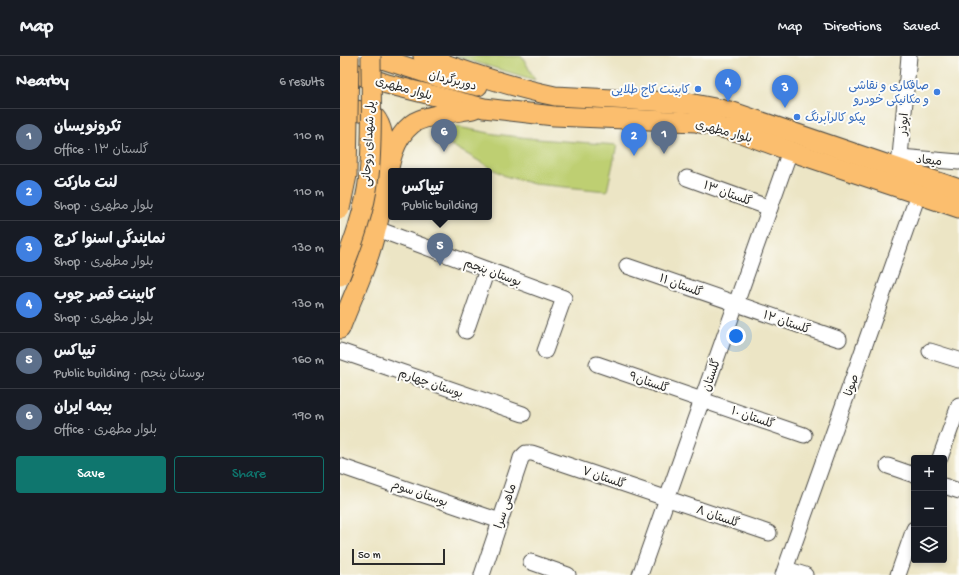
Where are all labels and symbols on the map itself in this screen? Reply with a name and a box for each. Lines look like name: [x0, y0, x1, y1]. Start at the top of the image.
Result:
street label: دوربرگردان: [427, 67, 478, 95]
pin: 4: [715, 69, 741, 102]
street label: بلوار مطهری: [373, 75, 433, 105]
pin: 3: [772, 75, 798, 108]
place label: صافکاری و نقاشی و مکانیکی خودرو: [848, 80, 929, 108]
place label: کابینت کاج طلایی: [611, 84, 690, 98]
marker: کابینت کاج طلایی: [693, 84, 703, 94]
marker: صافکاری و نقاشی و مکانیکی خودرو: [932, 87, 942, 97]
street label: پل شهدای روحانی: [361, 101, 379, 187]
place label: پیکو کالرآبرنگ: [805, 110, 866, 126]
marker: پیکو کالرآبرنگ: [792, 112, 802, 122]
street label: ابوذر: [897, 112, 913, 137]
pin: 6: [431, 119, 457, 152]
street label: بلوار مطهری: [694, 119, 753, 147]
pin: 1: [651, 121, 677, 154]
pin: 2: [621, 123, 647, 156]
street label: میعاد: [915, 154, 943, 170]
street label: گلستان ۱۳: [701, 178, 754, 210]
pin: 5: [427, 233, 453, 266]
street label: بوستان پنجم: [462, 257, 523, 291]
street label: گلستان ۱۱: [657, 271, 705, 301]
street label: گلستان ۱۲: [761, 307, 812, 338]
your location: [726, 326, 746, 346]
street label: گلستان: [699, 357, 725, 394]
street label: بوستان چهارم: [396, 367, 464, 402]
street label: گلستان۹: [627, 369, 671, 397]
street label: صونا: [843, 373, 863, 398]
street label: گلستان ۱۰: [729, 403, 776, 433]
street label: گلستان ۷: [580, 463, 628, 493]
street label: بوستان سوم: [389, 479, 449, 511]
street label: ماهی سرا: [493, 482, 521, 531]
street label: گلستان ۸: [694, 502, 741, 532]
scale bar: [352, 547, 445, 566]

